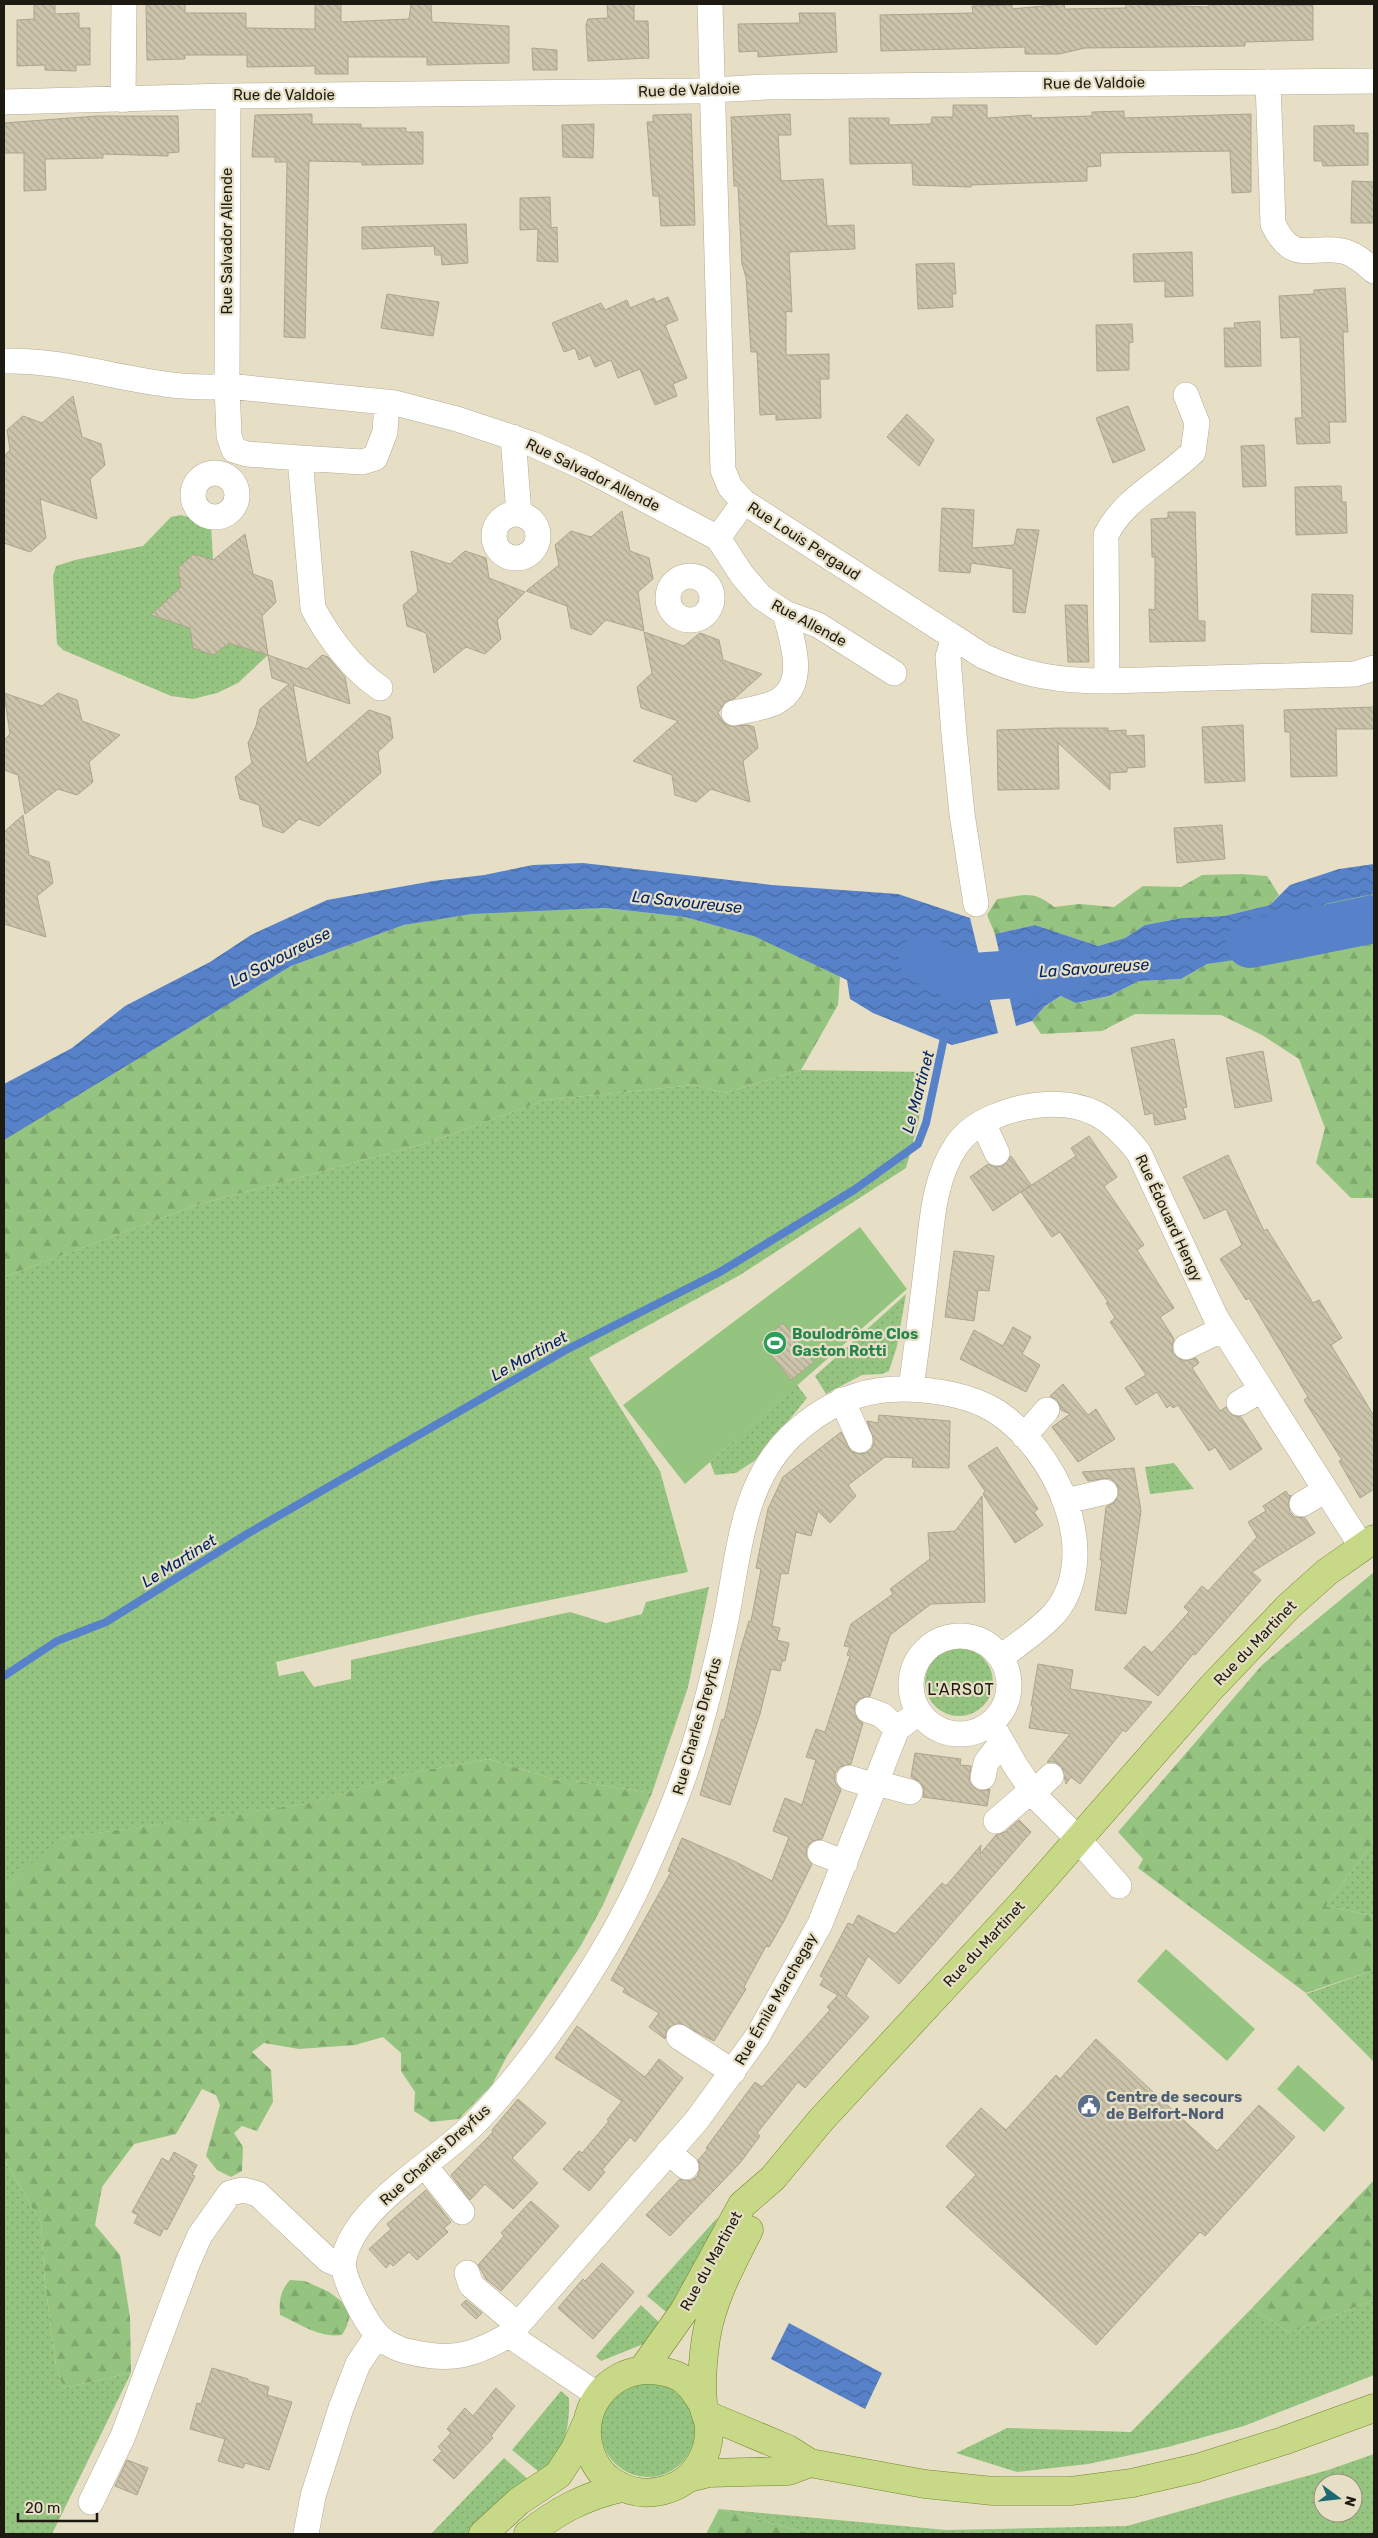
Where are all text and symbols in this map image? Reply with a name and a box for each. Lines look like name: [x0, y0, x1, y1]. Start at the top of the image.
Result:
street label: Rue de Valdoie: [1043, 73, 1145, 93]
street label: Rue de Valdoie: [638, 79, 740, 101]
street label: Rue de Valdoie: [233, 86, 335, 104]
street label: Rue Salvador Allende: [218, 168, 236, 314]
street label: Rue Salvador Allende: [523, 435, 663, 515]
street label: Rue Louis Pergaud: [744, 498, 864, 584]
street label: Rue Allende: [768, 596, 850, 650]
water label: La Savoureuse: [631, 887, 743, 917]
water label: La Savoureuse: [226, 923, 334, 991]
water label: La Savoureuse: [1038, 955, 1150, 981]
water label: Le Martinet: [898, 1048, 938, 1135]
street label: Rue Édouard Hengy: [1132, 1151, 1206, 1285]
place label: Boulodrôme Clos Gaston Rotti: [792, 1325, 918, 1360]
water label: Le Martinet: [487, 1327, 571, 1385]
sports icon: Boulodrôme Clos Gaston Rotti: [762, 1330, 788, 1356]
water label: Le Martinet: [138, 1530, 221, 1591]
street label: Rue du Martinet: [1210, 1597, 1300, 1689]
street label: Rue Charles Dreyfus: [669, 1655, 725, 1797]
district label: L'ARSOT: [927, 1680, 995, 1699]
street label: Rue du Martinet: [939, 1897, 1029, 1991]
street label: Rue Émile Marchegay: [731, 1930, 821, 2068]
place label: Centre de secours de Belfort-Nord: [1106, 2088, 1242, 2123]
public building icon: Centre de secours de Belfort-Nord: [1076, 2093, 1102, 2119]
street label: Rue Charles Dreyfus: [376, 2101, 494, 2209]
street label: Rue du Martinet: [676, 2208, 746, 2314]
north arrow: [1313, 2473, 1363, 2523]
scale bar: [18, 2490, 96, 2522]
text: N: [1341, 2494, 1360, 2508]
text: 20 m: [25, 2499, 60, 2517]

